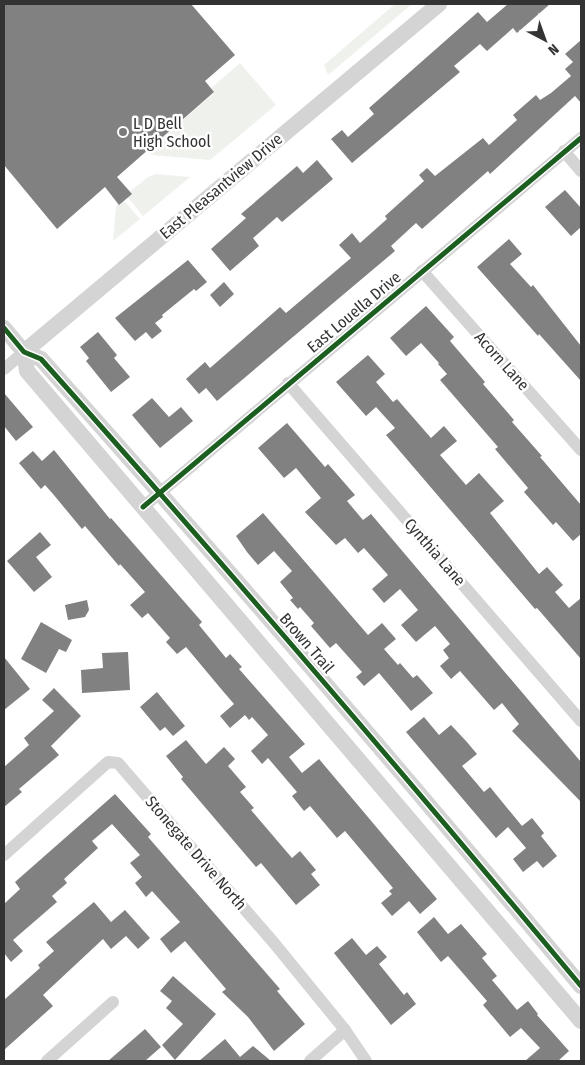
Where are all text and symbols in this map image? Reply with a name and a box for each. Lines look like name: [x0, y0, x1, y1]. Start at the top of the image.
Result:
north arrow: [520, 15, 570, 65]
text: N: [544, 40, 562, 59]
place label: L D Bell High School: [133, 114, 211, 151]
marker: L D Bell High School: [117, 126, 129, 138]
street label: East Pleasantview Drive: [156, 129, 286, 243]
street label: East Louella Drive: [303, 267, 405, 357]
street label: Acorn Lane: [471, 328, 533, 394]
street label: Cynthia Lane: [400, 514, 470, 590]
street label: Brown Trail: [276, 609, 338, 677]
street label: Stonegate Drive North: [141, 792, 251, 914]

